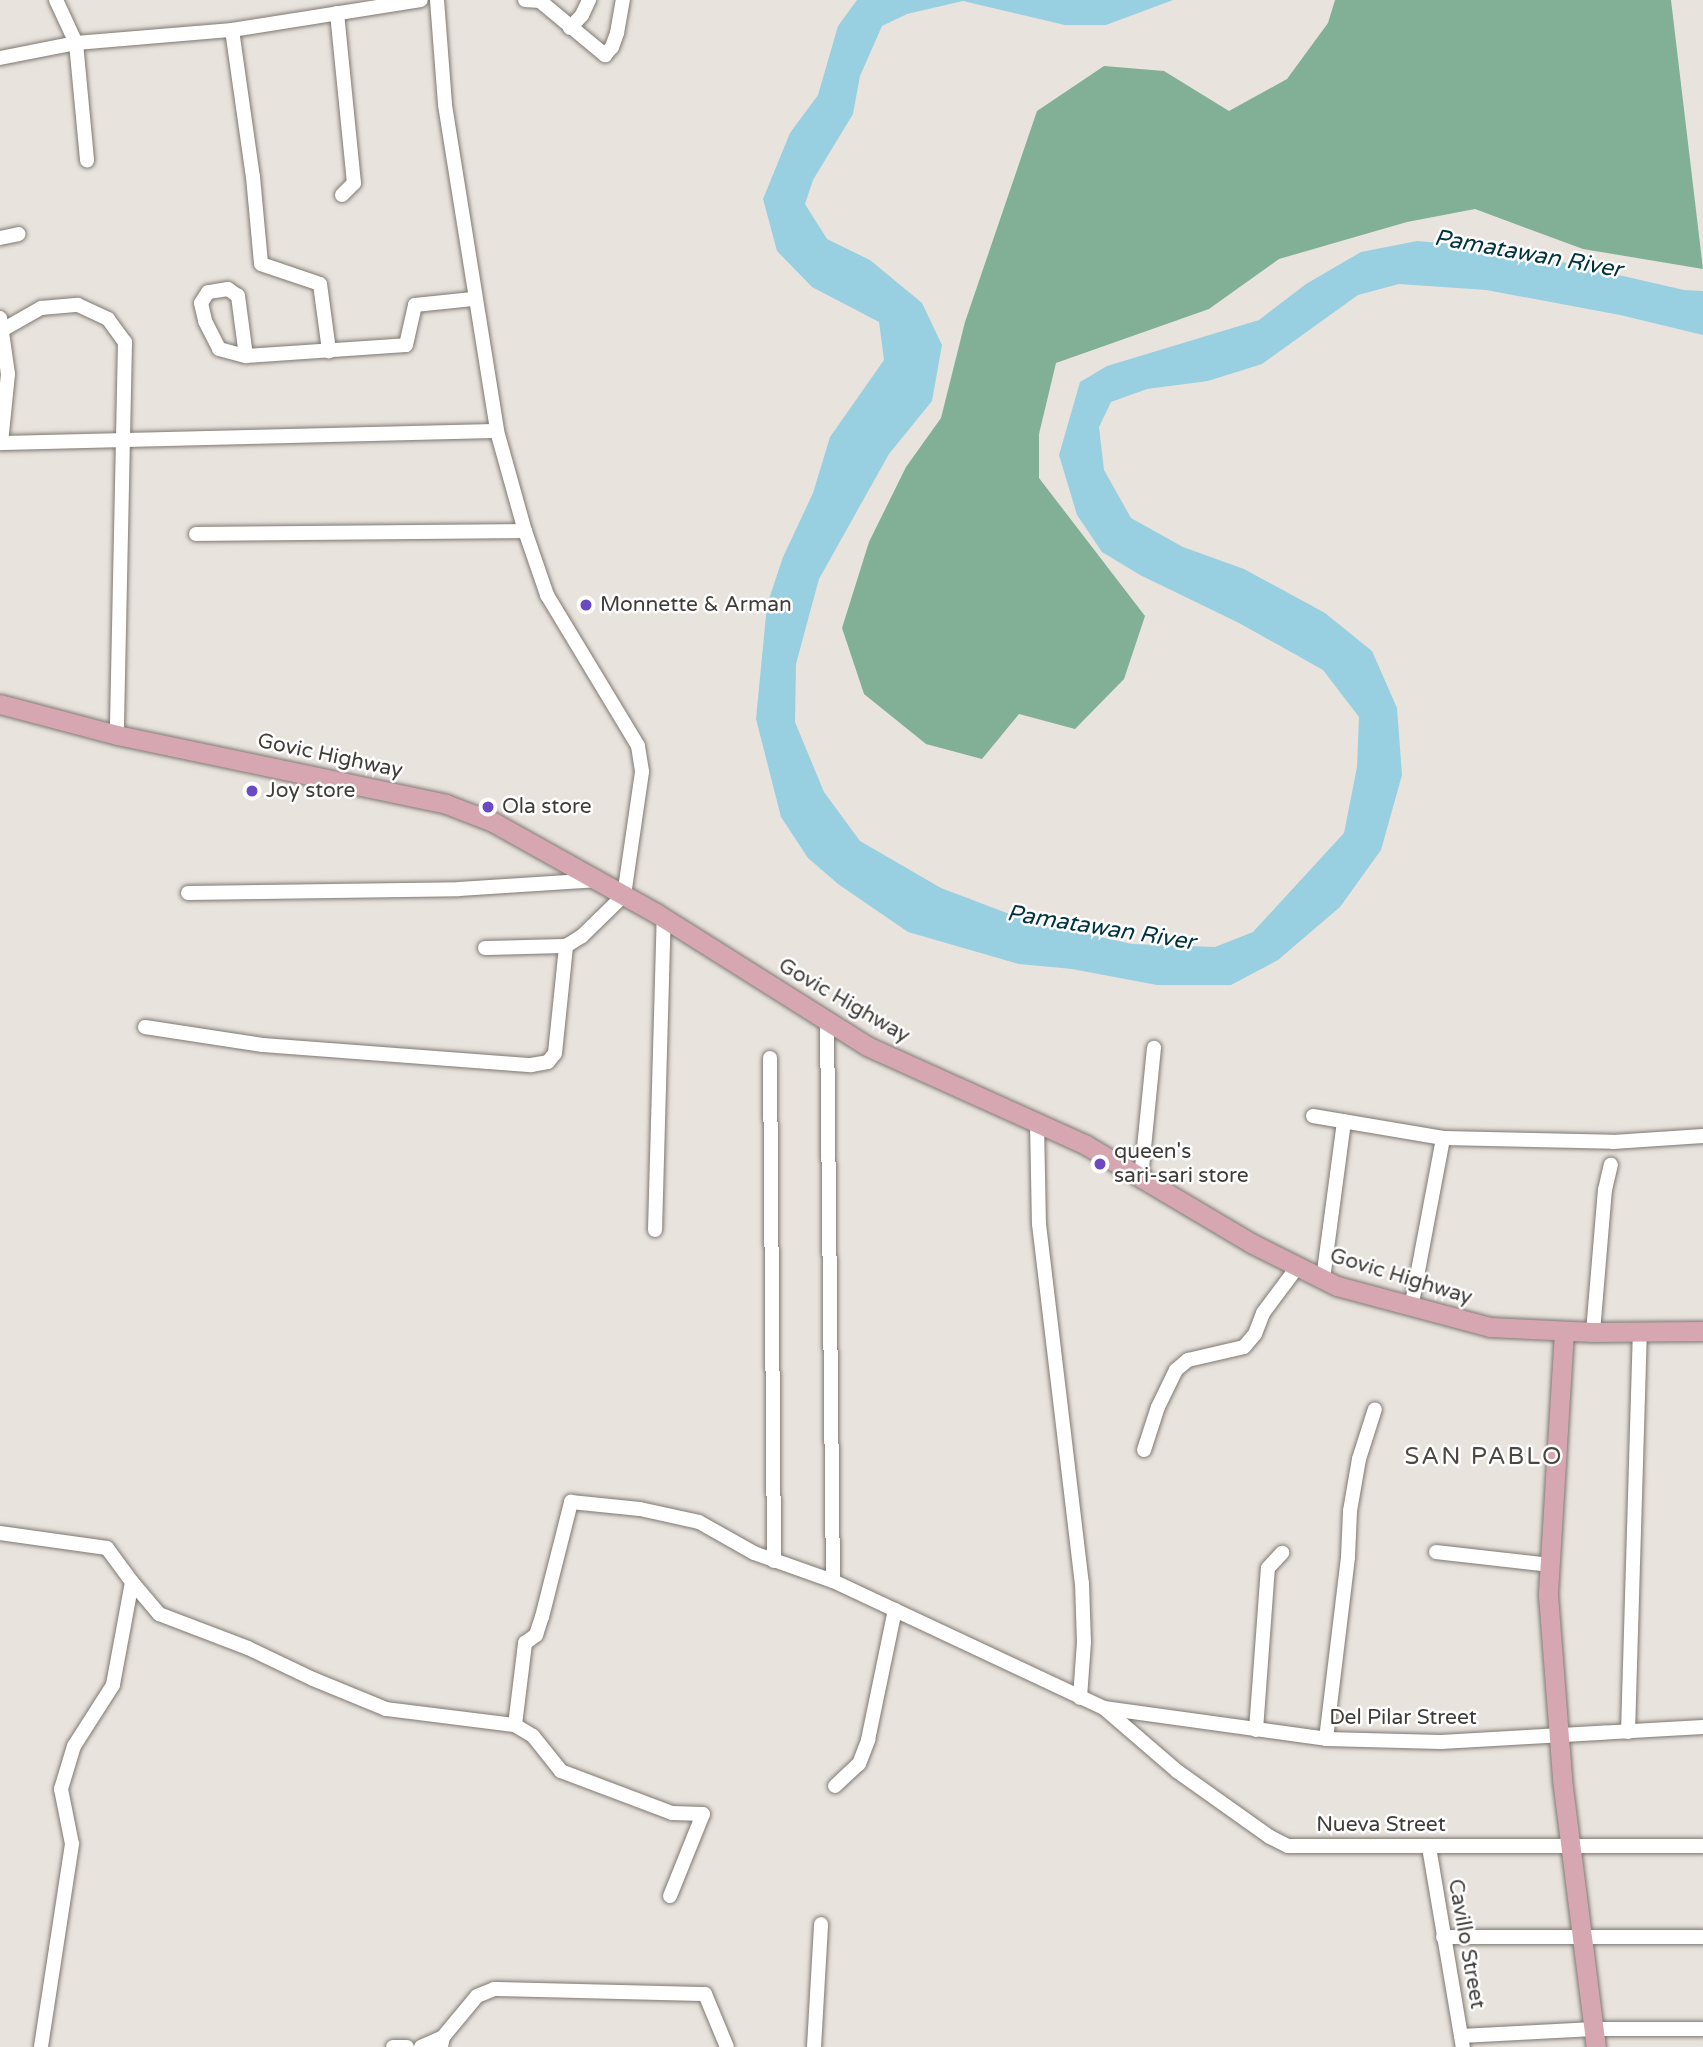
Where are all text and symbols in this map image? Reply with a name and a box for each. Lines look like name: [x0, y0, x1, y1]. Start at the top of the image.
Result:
water label: Pamatawan River: [1432, 224, 1624, 284]
place label: Monnette & Arman: [600, 592, 792, 618]
marker: Monnette & Arman: [578, 597, 594, 613]
street label: Govic Highway: [255, 728, 405, 784]
place label: Joy store: [266, 778, 355, 804]
marker: Joy store: [244, 783, 260, 799]
place label: Ola store: [502, 794, 592, 820]
marker: Ola store: [480, 799, 496, 815]
water label: Pamatawan River: [1005, 900, 1197, 956]
street label: Govic Highway: [774, 953, 914, 1049]
place label: queen's sari-sari store: [1114, 1139, 1249, 1189]
marker: queen's sari-sari store: [1092, 1156, 1108, 1172]
street label: Govic Highway: [1327, 1243, 1475, 1311]
district label: SAN PABLO: [1406, 1443, 1562, 1471]
street label: Del Pilar Street: [1329, 1705, 1477, 1731]
street label: Nueva Street: [1316, 1812, 1446, 1838]
street label: Cavillo Street: [1442, 1877, 1490, 2011]

